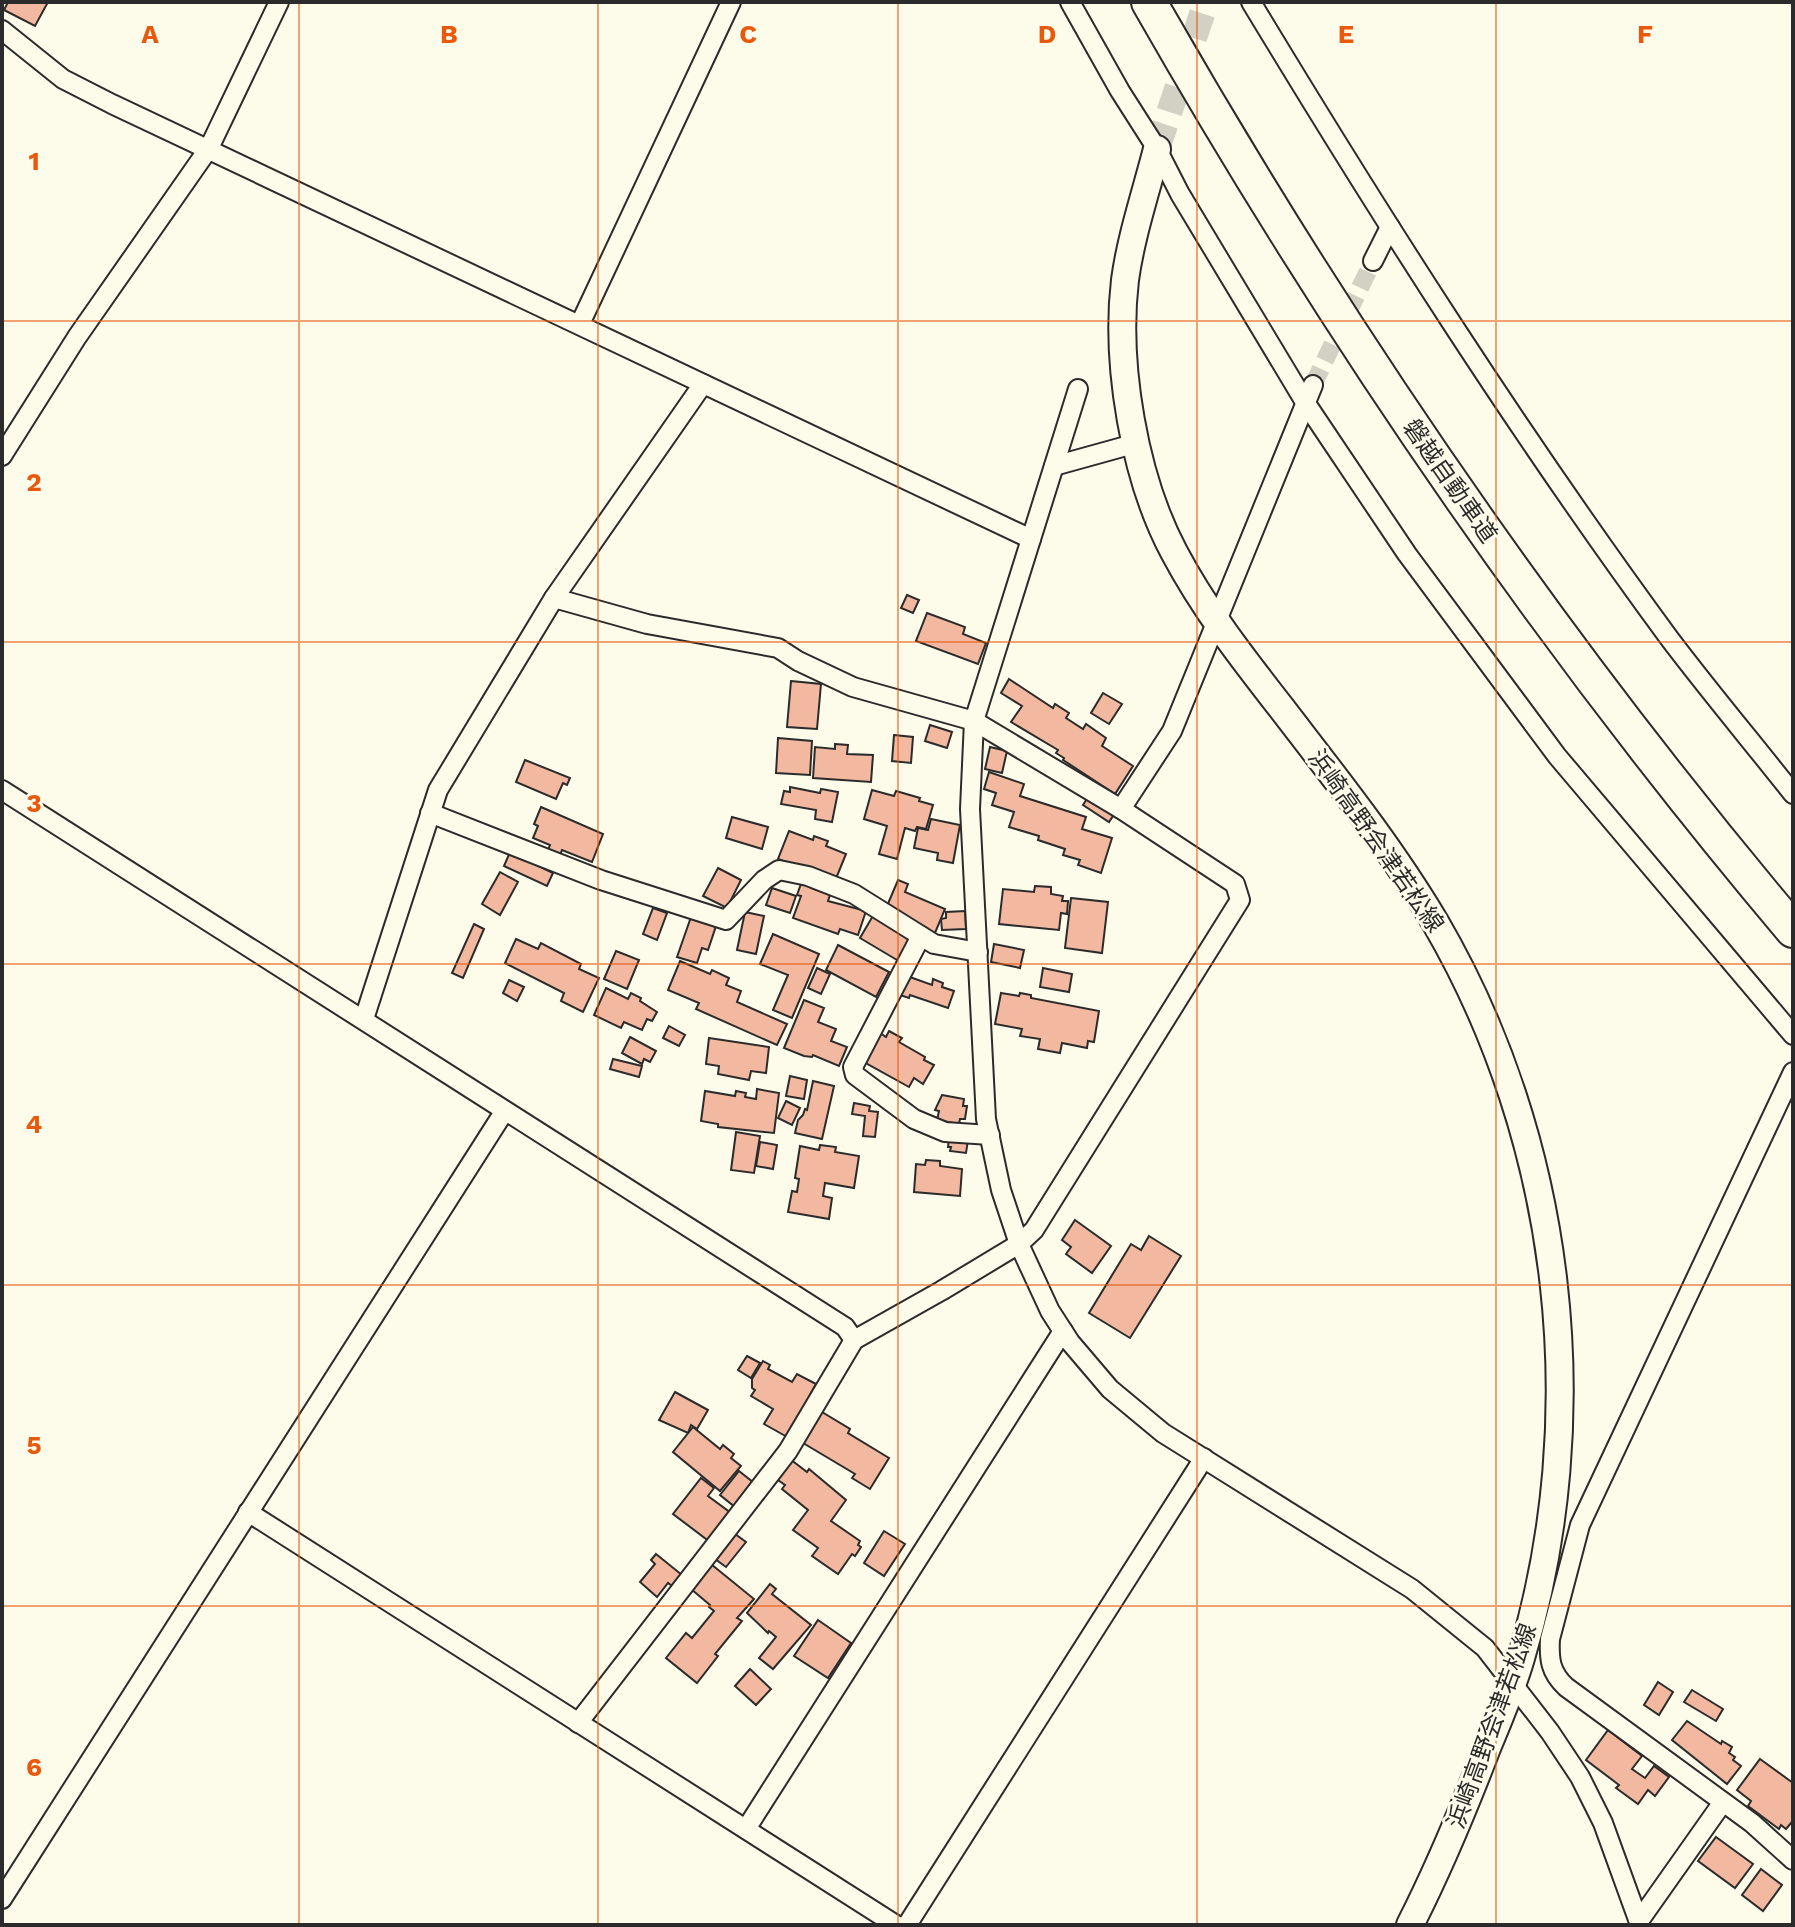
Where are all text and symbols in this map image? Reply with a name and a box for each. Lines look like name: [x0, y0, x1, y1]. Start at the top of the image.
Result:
text: A: [141, 19, 159, 49]
text: B: [440, 19, 458, 49]
text: C: [739, 19, 757, 49]
text: D: [1038, 19, 1056, 49]
text: E: [1338, 19, 1354, 49]
text: F: [1637, 19, 1653, 49]
text: 1: [28, 146, 40, 176]
street label: 磐越自動車道: [1397, 414, 1503, 548]
text: 2: [26, 467, 42, 497]
street label: 浜崎高野会津若松線: [1303, 745, 1449, 937]
text: 3: [26, 788, 42, 818]
text: 4: [26, 1109, 43, 1139]
text: 5: [26, 1430, 42, 1460]
street label: 浜崎高野会津若松線: [1442, 1620, 1542, 1832]
text: 6: [26, 1752, 42, 1782]

